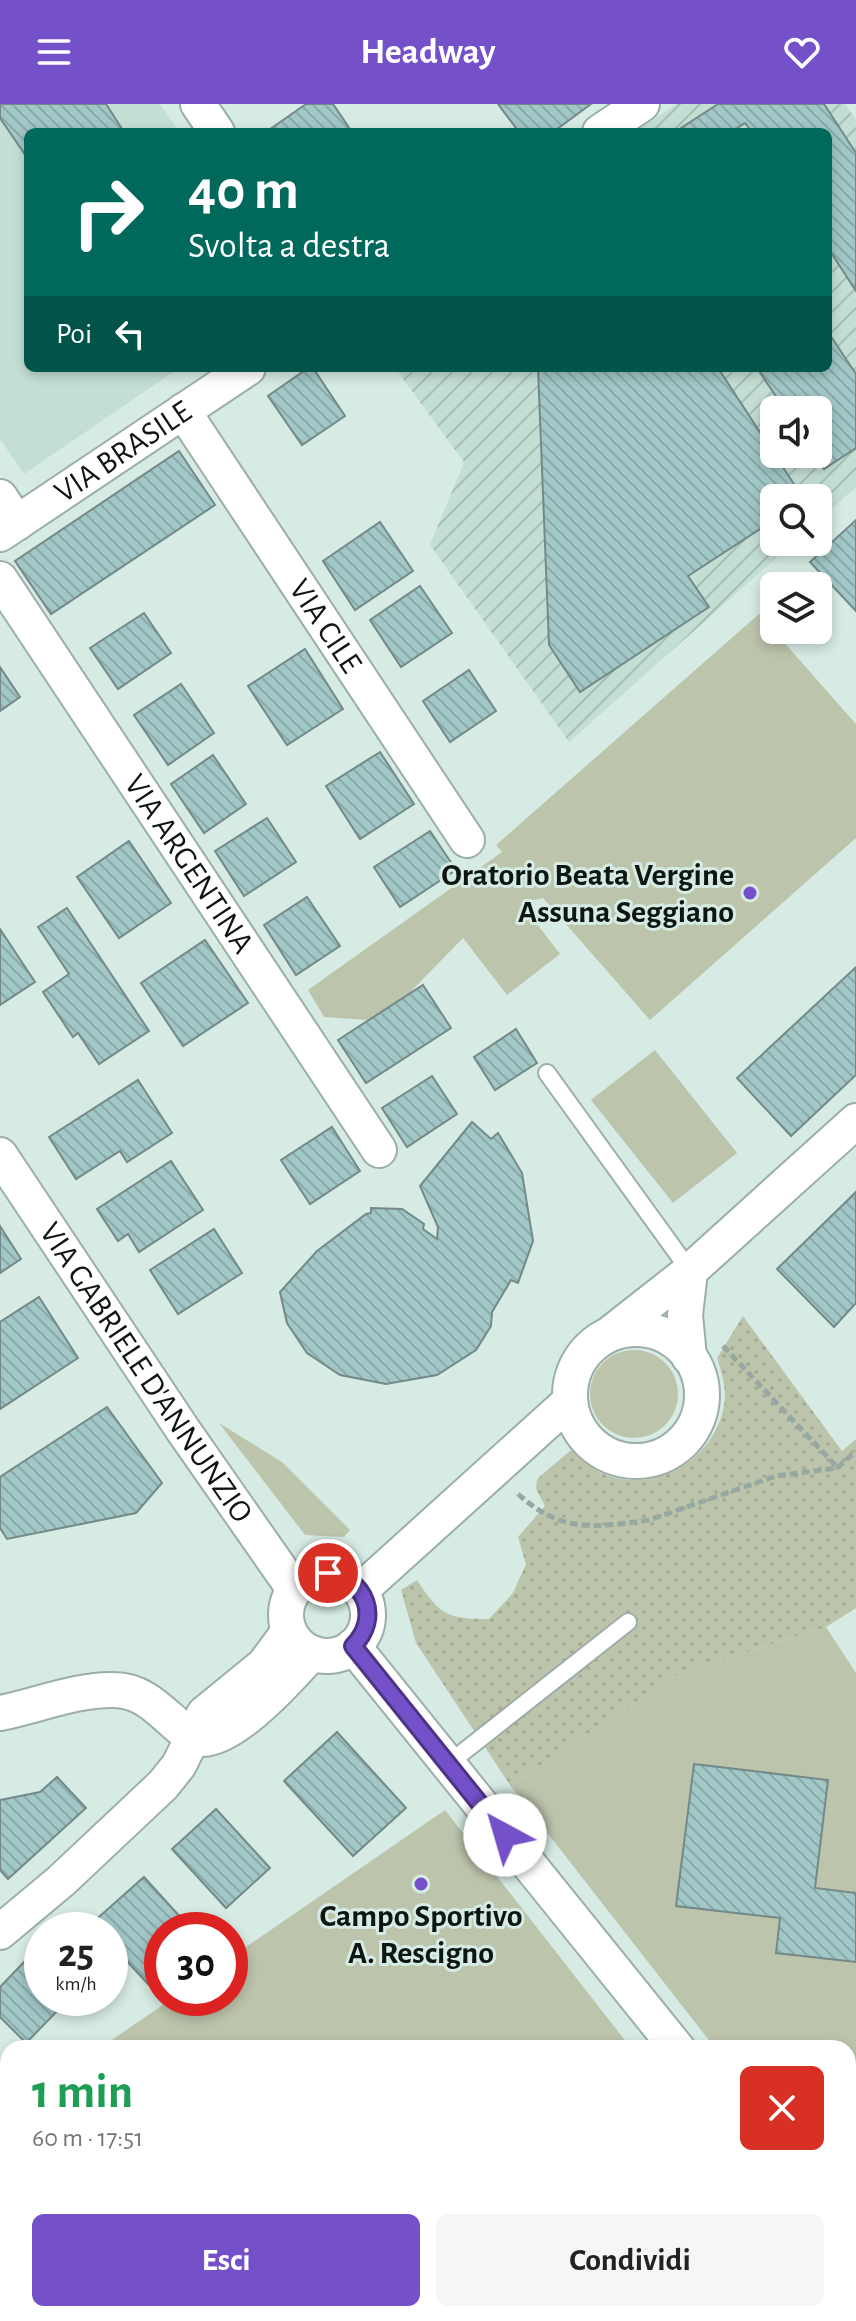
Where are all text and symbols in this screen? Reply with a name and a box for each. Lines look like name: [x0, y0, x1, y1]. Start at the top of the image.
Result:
icon: menu: [32, 30, 76, 74]
icon: heart: [780, 30, 824, 74]
text: Headway: [360, 34, 496, 70]
icon: right: [56, 160, 160, 264]
text: 40 m: [188, 163, 299, 219]
text: Svolta a destra: [188, 228, 390, 264]
icon: left: [108, 312, 152, 356]
text: Poi: [56, 319, 92, 349]
street label: VIA BRASILE: [49, 395, 197, 508]
map controls: [760, 396, 832, 644]
button: sound: [760, 396, 832, 468]
button: search: [760, 484, 832, 556]
button: layers: [760, 572, 832, 644]
street label: VIA CILE: [283, 574, 368, 678]
street label: VIA ARGENTINA: [119, 769, 260, 959]
place label: Oratorio Beata Vergine Assuna Seggiano: [441, 859, 734, 928]
marker: Oratorio Beata Vergine Assuna Seggiano: [741, 884, 759, 902]
street label: VIA GABRIELE D'ANNUNZIO: [34, 1217, 258, 1528]
pin: [294, 1539, 362, 1607]
icon: arrive: [306, 1551, 350, 1595]
position arrow: [463, 1793, 547, 1877]
marker: Campo Sportivo A. Rescigno: [412, 1875, 430, 1893]
place label: Campo Sportivo A. Rescigno: [319, 1900, 523, 1969]
speed limit sign: 30: [144, 1912, 248, 2016]
text: 25: [58, 1934, 94, 1974]
text: km/h: [55, 1974, 97, 1994]
button: close: [740, 2066, 824, 2150]
text: 1 min: [32, 2069, 133, 2117]
text: 60 m · 17:51: [32, 2125, 143, 2151]
button: Esci: [32, 2214, 420, 2306]
button: Condividi: [436, 2214, 824, 2306]

